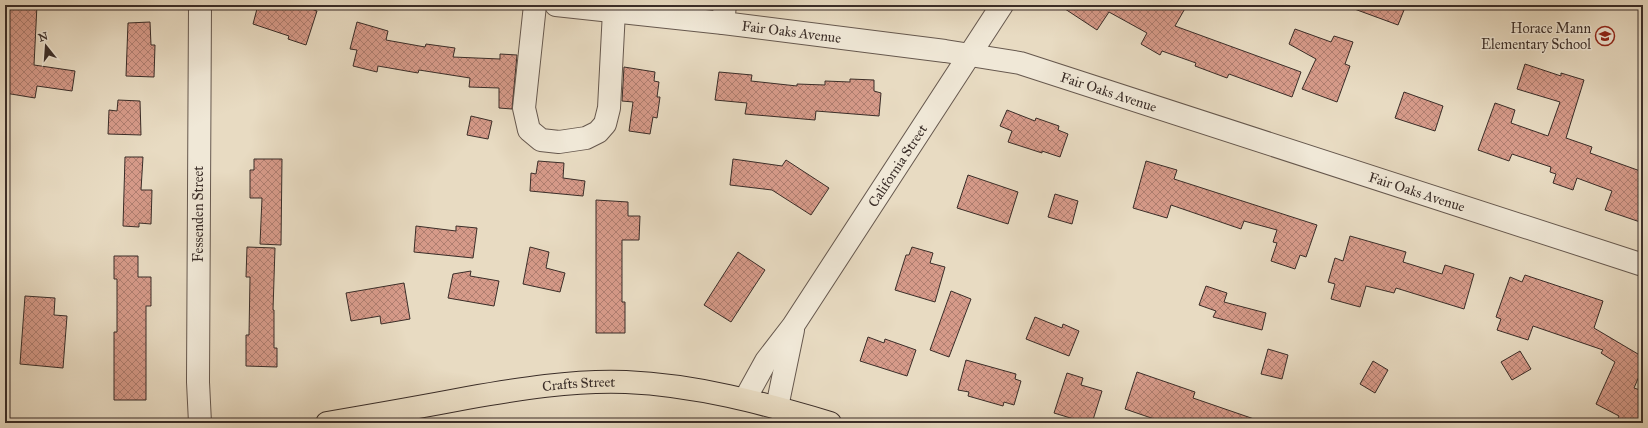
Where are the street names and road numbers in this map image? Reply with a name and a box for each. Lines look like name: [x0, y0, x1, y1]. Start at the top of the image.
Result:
street label: Fair Oaks Avenue: [741, 17, 842, 46]
street label: Fair Oaks Avenue: [1058, 68, 1159, 115]
street label: California Street: [864, 121, 931, 210]
street label: Fessenden Street: [190, 166, 207, 262]
street label: Fair Oaks Avenue: [1367, 168, 1467, 215]
street label: Crafts Street: [541, 373, 615, 395]

